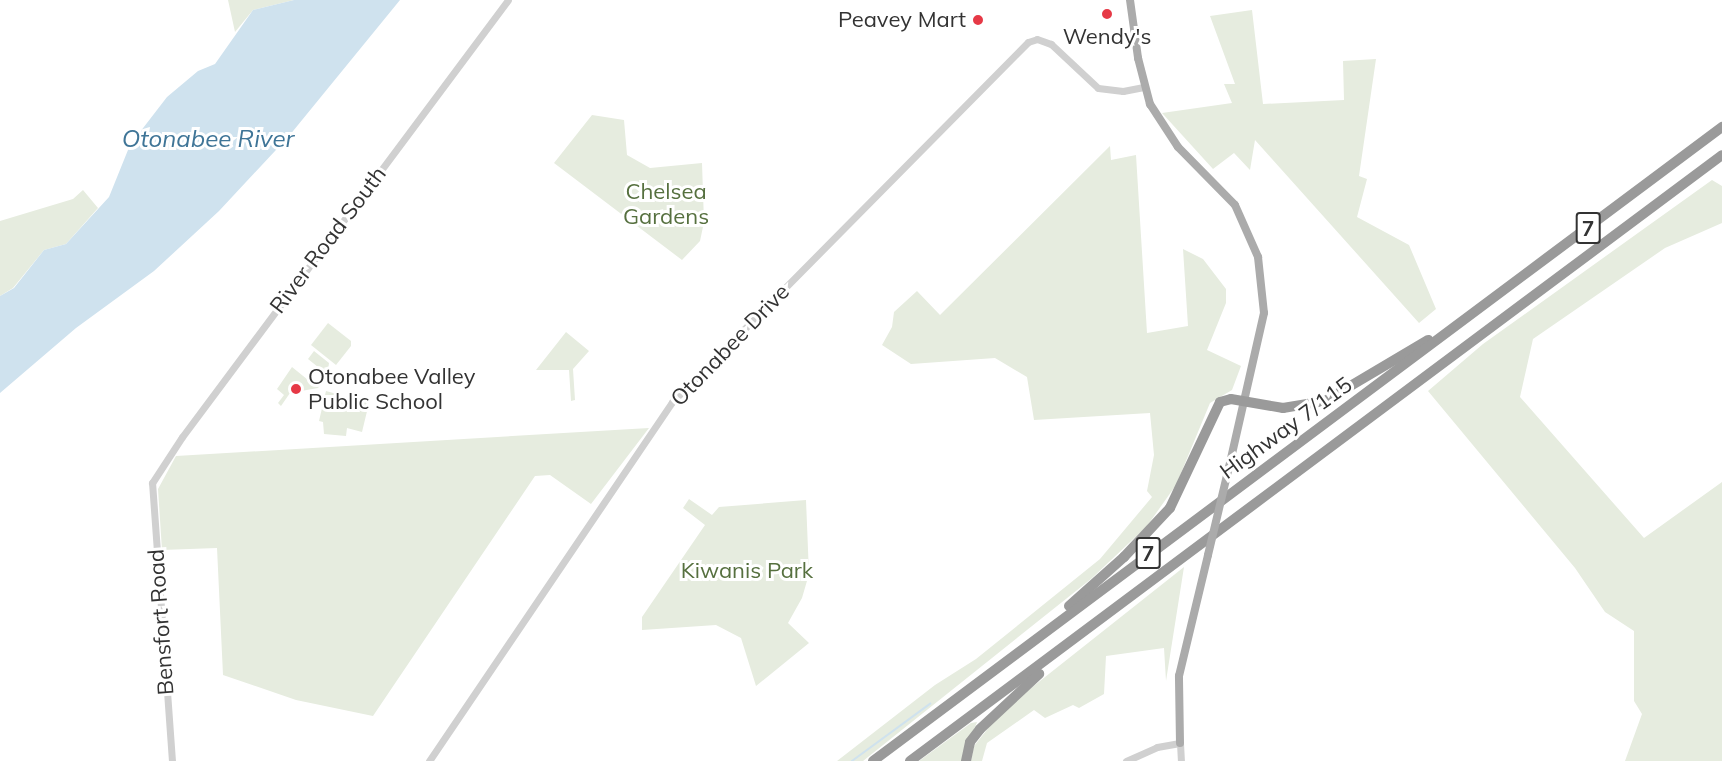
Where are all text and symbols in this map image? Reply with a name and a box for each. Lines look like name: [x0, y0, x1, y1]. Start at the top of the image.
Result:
place label: Peavey Mart: [838, 7, 966, 33]
marker: Wendy's: [1100, 7, 1114, 21]
marker: Peavey Mart: [971, 13, 985, 27]
place label: Wendy's: [1063, 24, 1151, 50]
water label: Otonabee River: [122, 125, 294, 153]
street label: River Road South: [264, 161, 392, 319]
park label: Chelsea Gardens: [623, 178, 709, 230]
road number: 7: [1574, 210, 1602, 246]
street label: Otonabee Drive: [665, 279, 795, 411]
place label: Otonabee Valley Public School: [308, 363, 475, 414]
street label: Highway 7/115: [1215, 371, 1357, 485]
marker: Otonabee Valley Public School: [289, 382, 303, 396]
road number: 7: [1134, 535, 1162, 571]
street label: Bensfort Road: [143, 548, 179, 696]
park label: Kiwanis Park: [681, 558, 813, 584]

